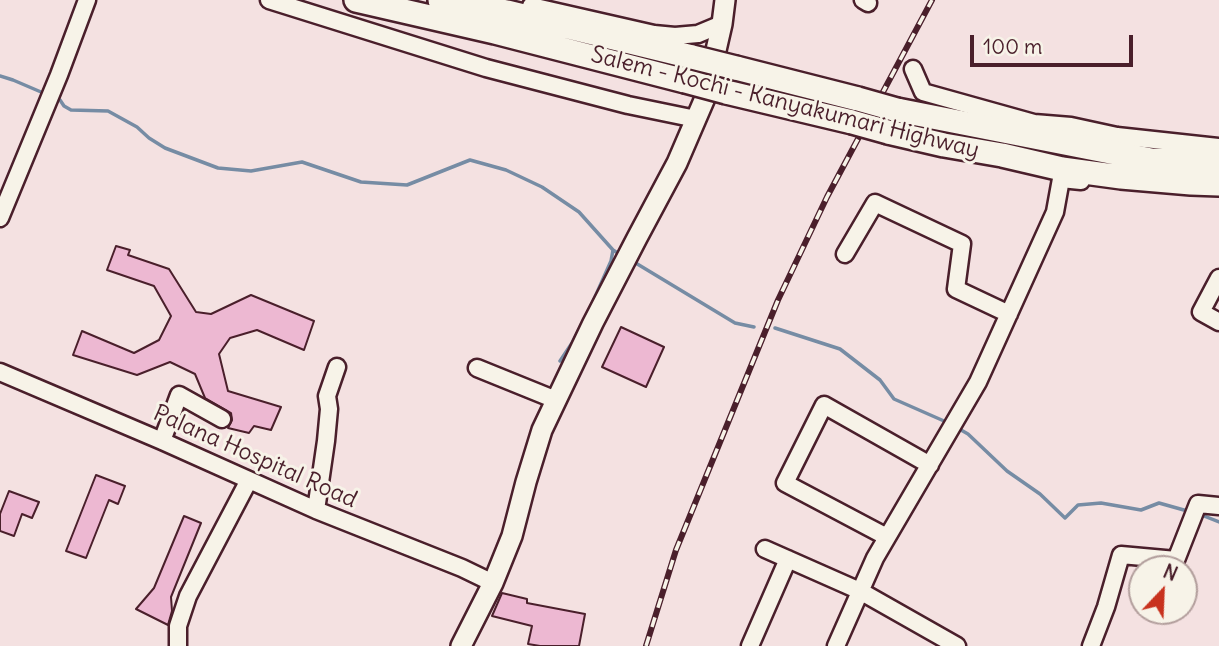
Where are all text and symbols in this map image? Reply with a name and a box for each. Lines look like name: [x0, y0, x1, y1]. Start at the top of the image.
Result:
scale bar: [974, 21, 1137, 65]
text: 100 m: [983, 33, 1042, 60]
street label: Salem - Kochi - Kanyakumari Highway: [588, 41, 982, 165]
street label: Palana Hospital Road: [149, 400, 361, 514]
north arrow: [1128, 555, 1198, 625]
text: N: [1160, 559, 1181, 586]

